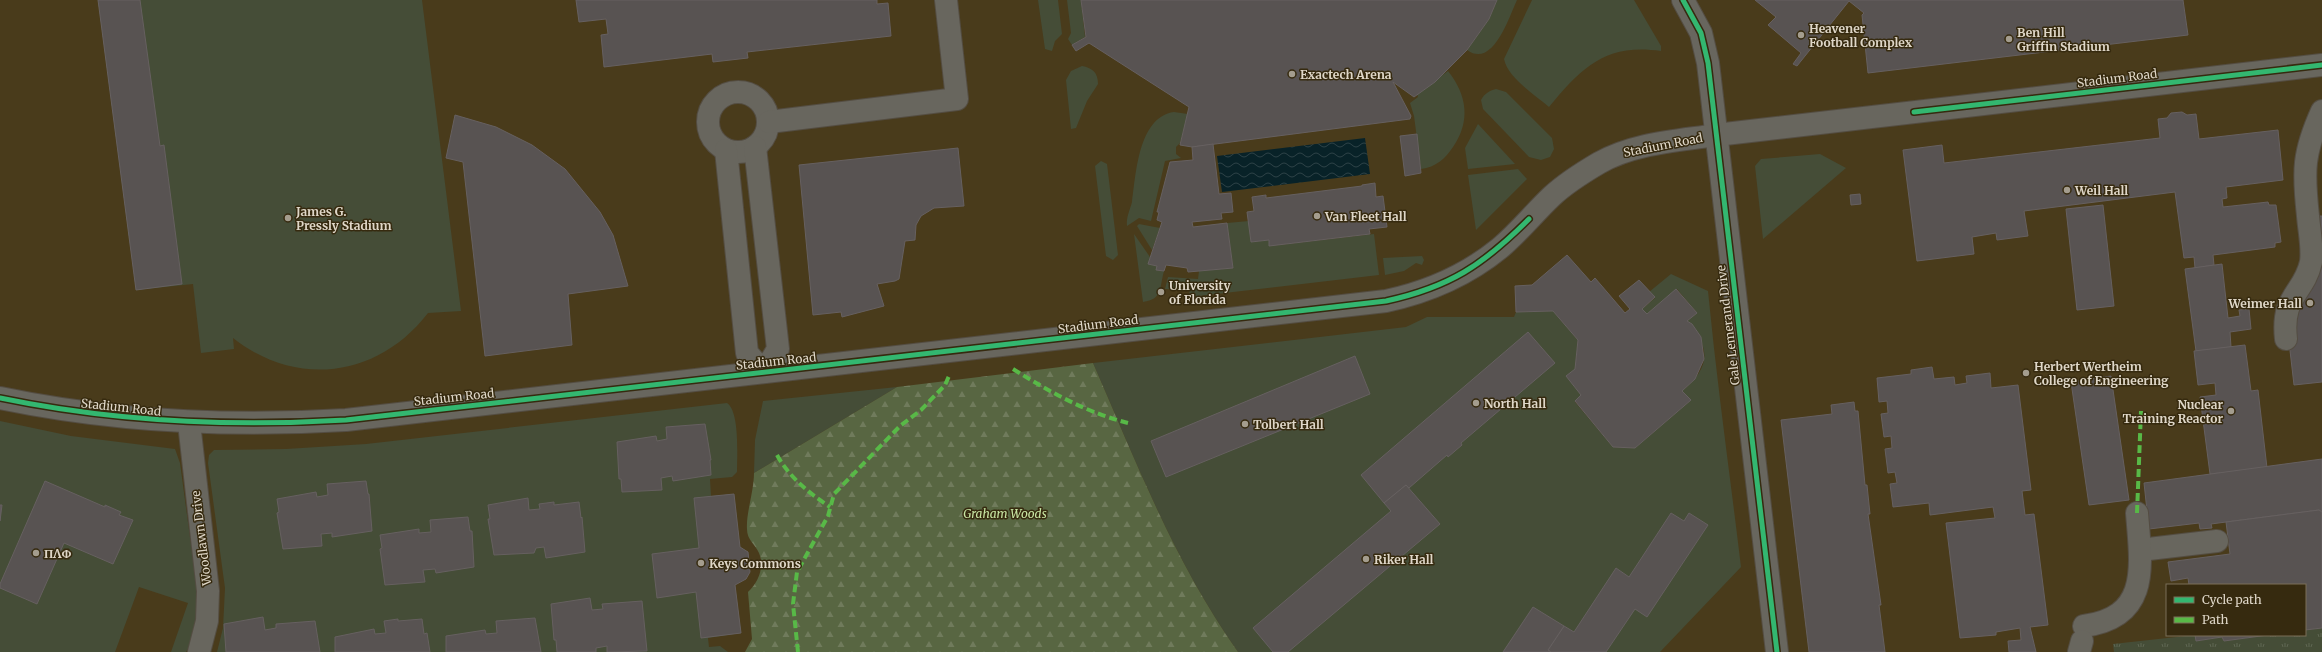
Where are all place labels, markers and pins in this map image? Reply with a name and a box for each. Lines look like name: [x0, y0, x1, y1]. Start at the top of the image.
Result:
place label: Heavener Football Complex: [1809, 21, 1913, 50]
place label: Ben Hill Griffin Stadium: [2017, 25, 2110, 54]
marker: Heavener Football Complex: [1796, 30, 1806, 40]
marker: Ben Hill Griffin Stadium: [2004, 34, 2014, 44]
place label: Exactech Arena: [1300, 67, 1392, 82]
marker: Exactech Arena: [1287, 69, 1297, 79]
place label: Weil Hall: [2074, 183, 2128, 198]
marker: Weil Hall: [2062, 185, 2072, 195]
place label: James G. Pressly Stadium: [295, 204, 392, 233]
place label: Van Fleet Hall: [1324, 209, 1407, 224]
marker: Van Fleet Hall: [1312, 211, 1322, 221]
marker: James G. Pressly Stadium: [283, 213, 293, 223]
place label: University of Florida: [1169, 278, 1231, 307]
marker: University of Florida: [1156, 287, 1166, 297]
place label: Weimer Hall: [2228, 296, 2302, 311]
marker: Weimer Hall: [2305, 298, 2315, 308]
place label: Herbert Wertheim College of Engineering: [2034, 359, 2169, 388]
marker: Herbert Wertheim College of Engineering: [2021, 368, 2031, 378]
place label: North Hall: [1484, 396, 1546, 411]
place label: Nuclear Training Reactor: [2122, 397, 2223, 426]
marker: North Hall: [1471, 398, 1481, 408]
marker: Nuclear Training Reactor: [2226, 406, 2236, 416]
place label: Tolbert Hall: [1253, 417, 1324, 432]
marker: Tolbert Hall: [1240, 419, 1250, 429]
place label: ΠΛΦ: [44, 546, 72, 561]
marker: ΠΛΦ: [31, 548, 41, 558]
place label: Riker Hall: [1374, 552, 1434, 567]
marker: Riker Hall: [1361, 554, 1371, 564]
place label: Keys Commons: [709, 556, 801, 571]
marker: Keys Commons: [696, 558, 706, 568]

